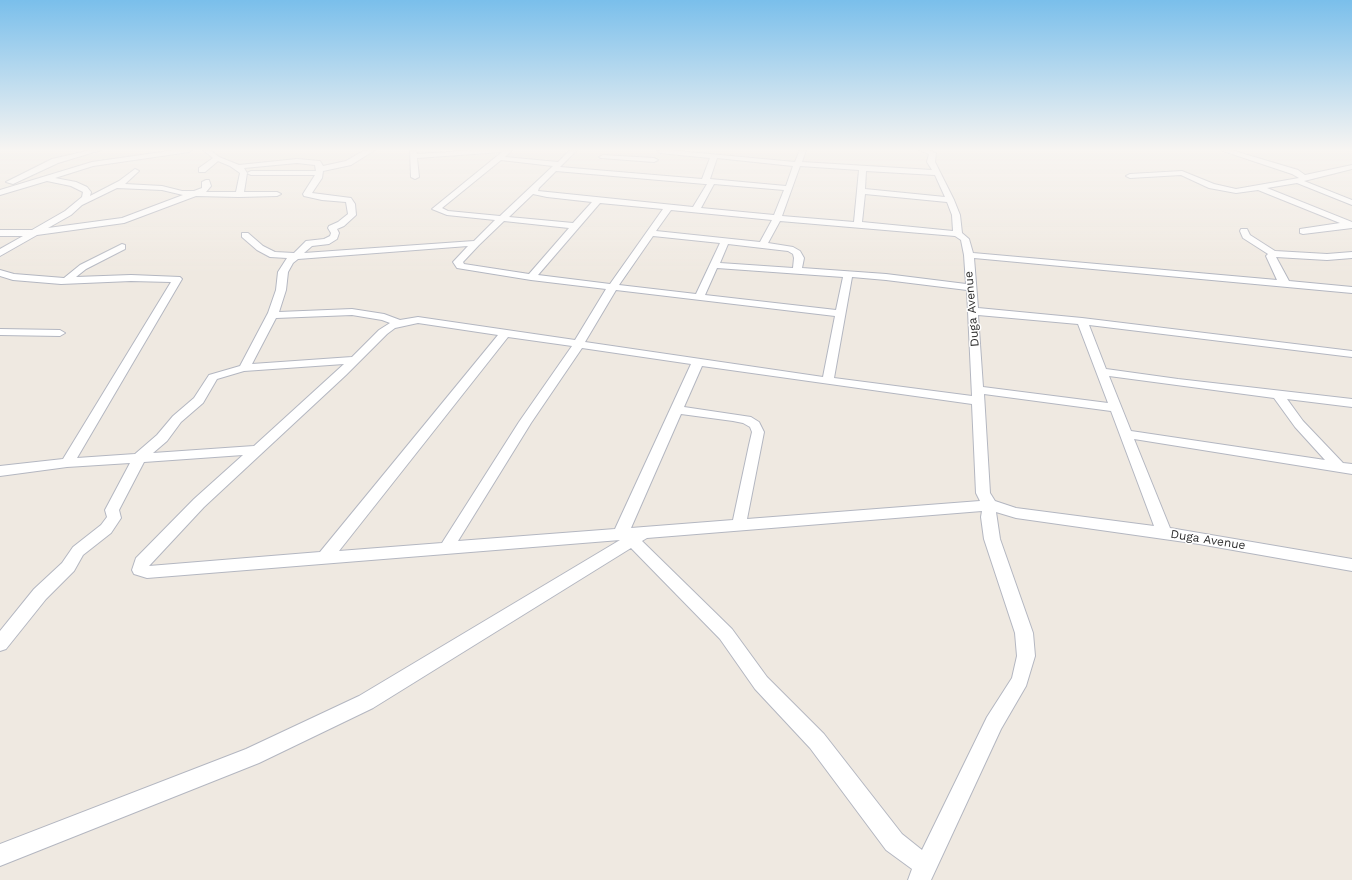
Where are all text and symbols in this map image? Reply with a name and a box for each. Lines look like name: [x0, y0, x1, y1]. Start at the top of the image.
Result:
street label: Duga Avenue: [962, 271, 982, 347]
street label: Duga Avenue: [1169, 527, 1247, 553]

